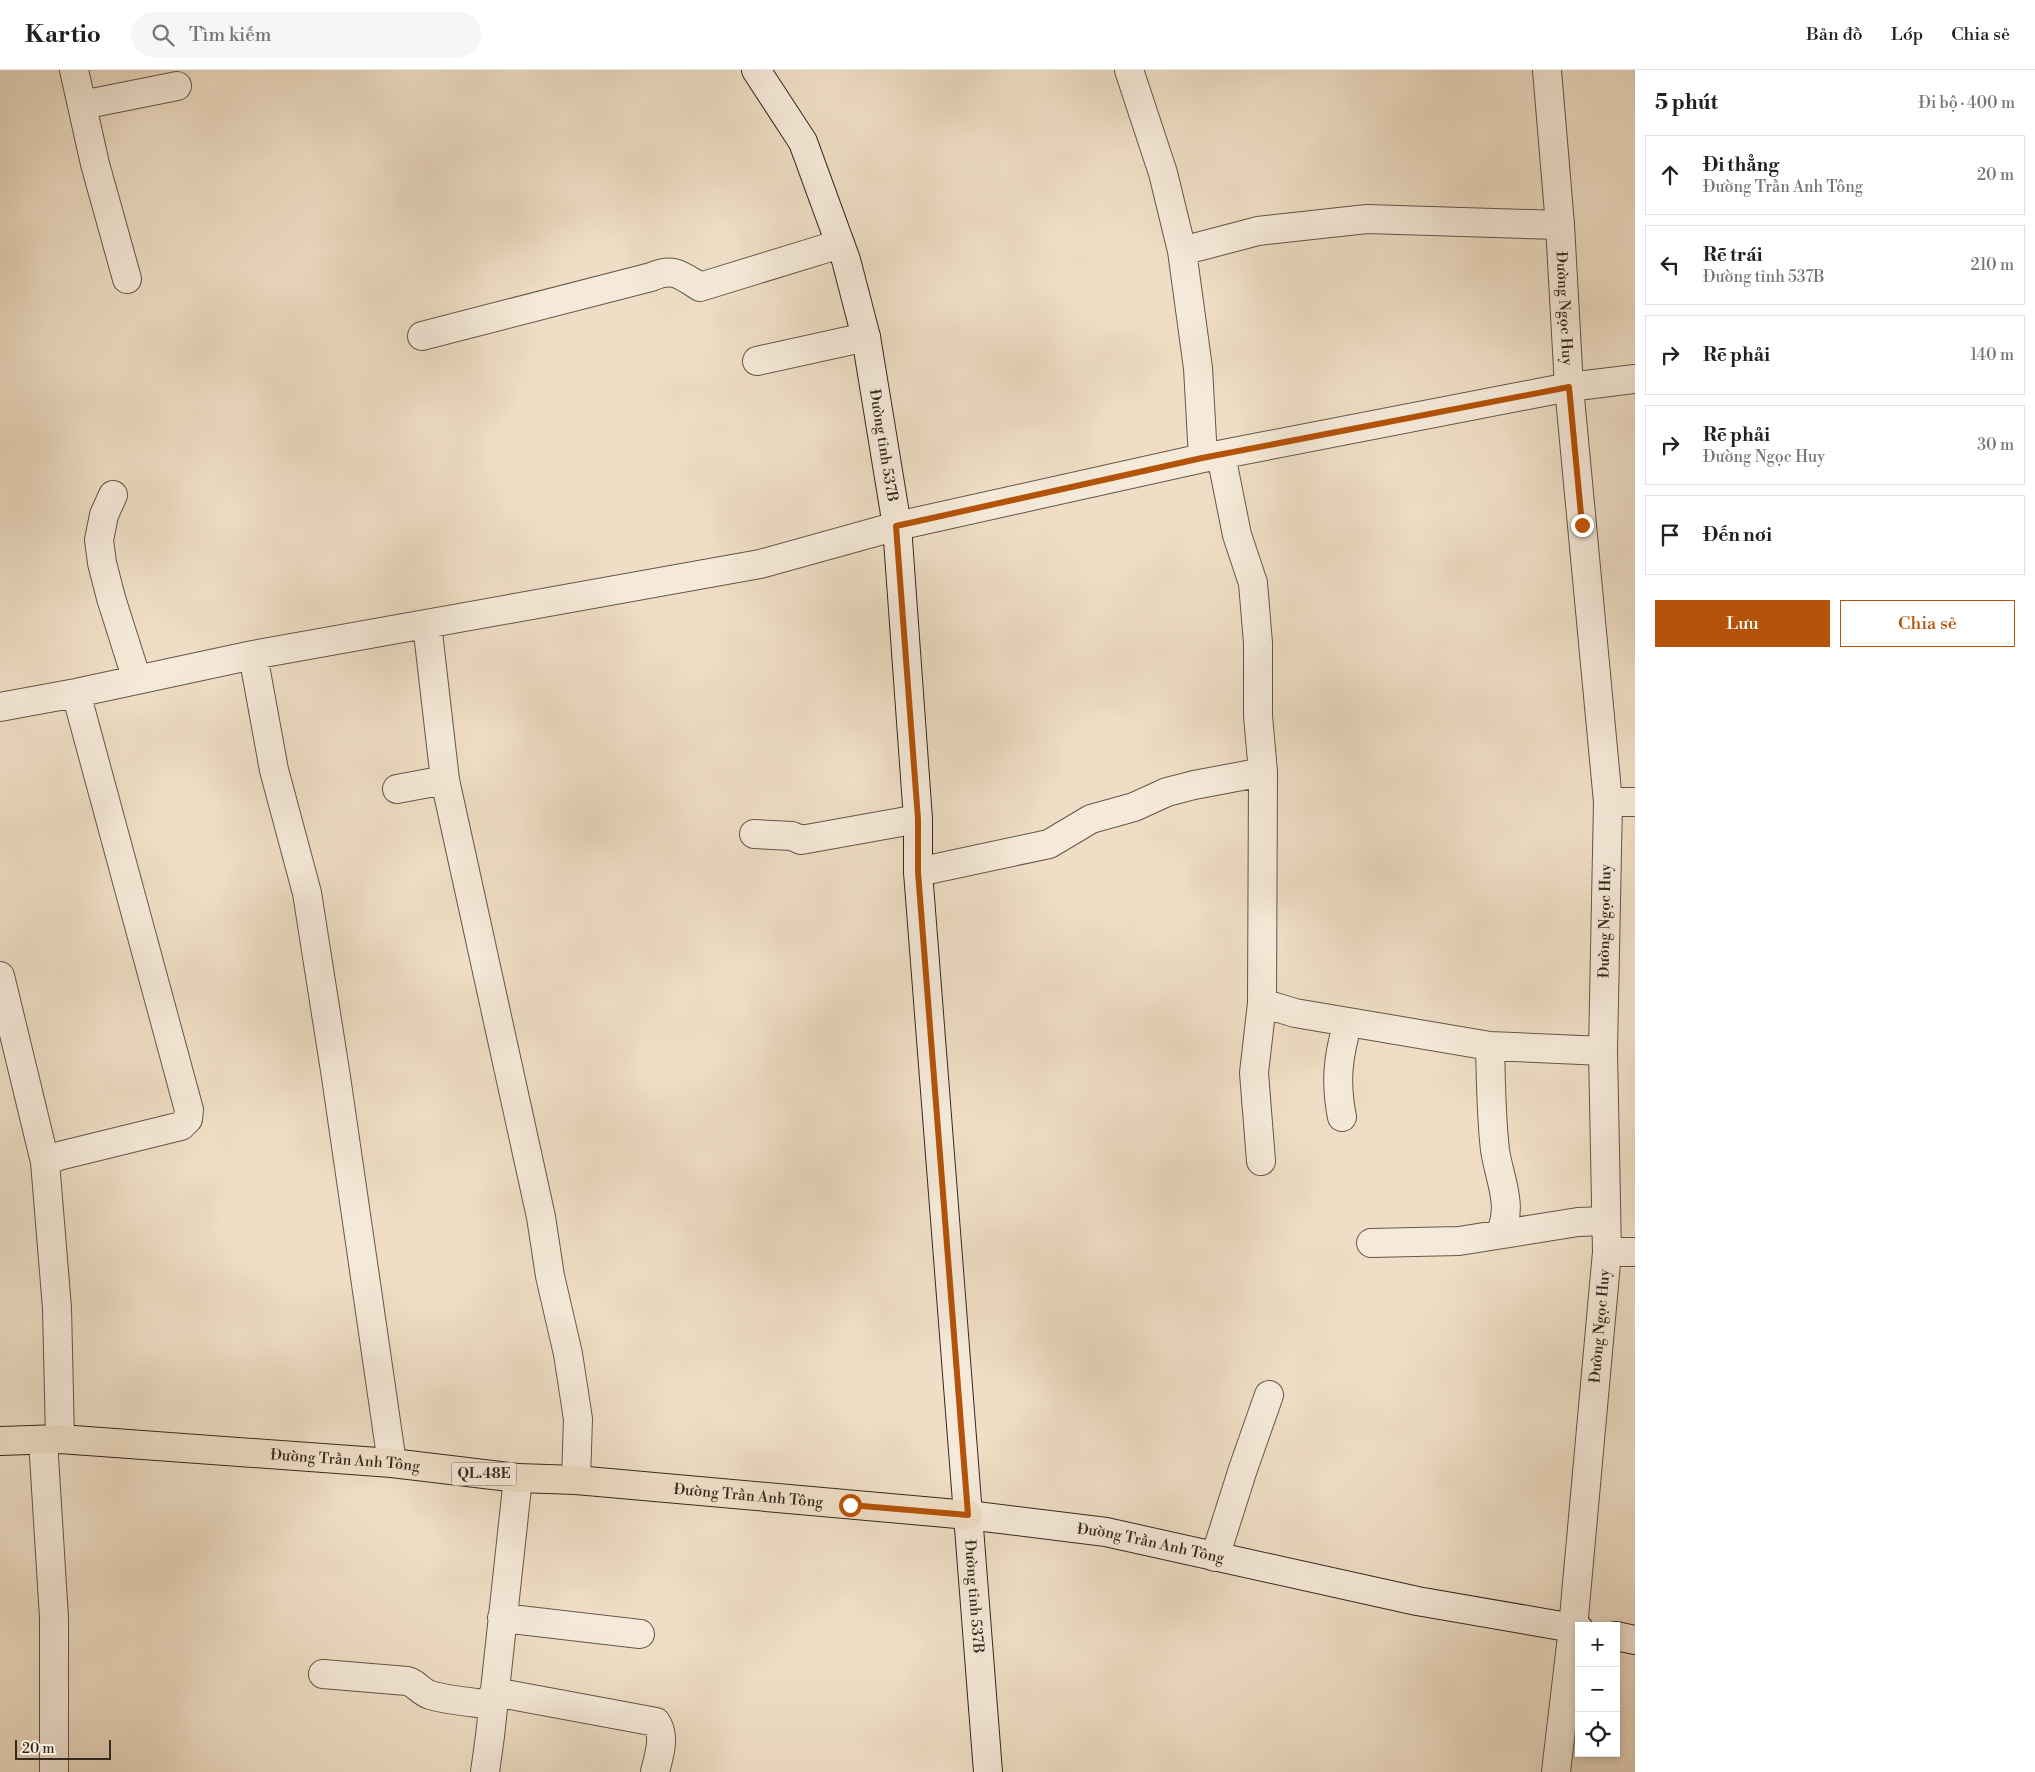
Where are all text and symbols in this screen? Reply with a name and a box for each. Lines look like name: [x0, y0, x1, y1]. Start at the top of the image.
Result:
search box: [131, 12, 481, 57]
text: Kartio: [25, 20, 101, 50]
icon: search: [149, 21, 177, 49]
text: Tìm kiếm: [189, 23, 271, 47]
text: Bản đồ: [1806, 23, 1863, 46]
text: Lớp: [1891, 23, 1923, 46]
text: Chia sẻ: [1951, 23, 2010, 46]
text: 5 phút: [1655, 90, 1718, 116]
text: Đi bộ · 400 m: [1919, 93, 2015, 113]
text: Đi thẳng: [1703, 153, 1779, 177]
icon: ahead: [1656, 161, 1684, 189]
text: 20 m: [1977, 165, 2014, 185]
text: Đường Trần Anh Tông: [1703, 177, 1863, 197]
text: Rẽ trái: [1703, 243, 1763, 267]
street label: Đường Ngọc Huy: [1552, 251, 1577, 367]
icon: left: [1656, 251, 1684, 279]
text: 210 m: [1970, 255, 2014, 275]
text: Đường tỉnh 537B: [1703, 267, 1825, 287]
icon: right: [1656, 341, 1684, 369]
text: Rẽ phải: [1703, 343, 1770, 367]
text: 140 m: [1970, 345, 2014, 365]
street label: Đường tỉnh 537B: [865, 388, 902, 503]
text: Rẽ phải: [1703, 423, 1770, 447]
icon: right: [1656, 431, 1684, 459]
text: 30 m: [1977, 435, 2014, 455]
text: Đường Ngọc Huy: [1703, 447, 1825, 467]
route end: [1571, 514, 1594, 537]
icon: arrive: [1656, 521, 1684, 549]
text: Đến nơi: [1703, 523, 1772, 547]
button: Lưu: [1655, 600, 1830, 647]
button: Chia sẻ: [1840, 600, 2015, 647]
street label: Đường Ngọc Huy: [1595, 863, 1616, 978]
street label: Đường Ngọc Huy: [1586, 1268, 1615, 1384]
street label: Đường Trần Anh Tông: [270, 1445, 421, 1476]
road number: QL.48E: [452, 1462, 516, 1486]
street label: Đường Trần Anh Tông: [673, 1479, 824, 1512]
route start: [839, 1494, 862, 1517]
street label: Đường Trần Anh Tông: [1076, 1519, 1226, 1568]
street label: Đường tỉnh 537B: [960, 1539, 988, 1654]
map controls: [1575, 1622, 1620, 1757]
button: +: [1575, 1622, 1620, 1667]
button: −: [1575, 1667, 1620, 1712]
button: locate: [1575, 1712, 1620, 1757]
scale bar: [15, 1737, 111, 1760]
text: 20 m: [22, 1740, 54, 1758]

